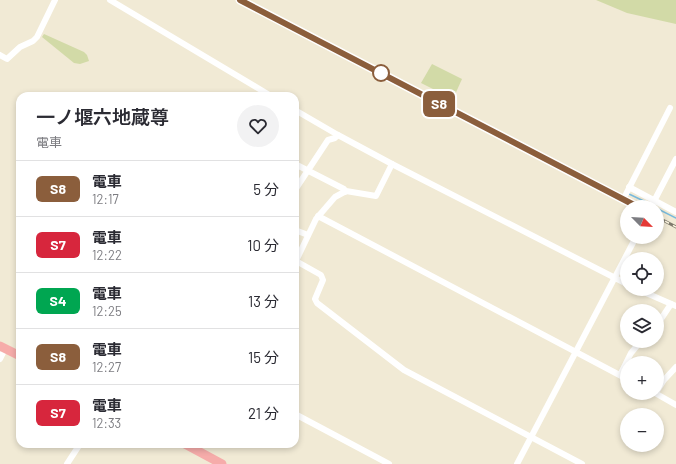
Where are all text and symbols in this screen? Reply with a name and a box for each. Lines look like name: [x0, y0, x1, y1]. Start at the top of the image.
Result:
unlabelled marker: [372, 64, 390, 82]
line badge: S8: [421, 91, 457, 117]
text: S8: [431, 95, 447, 112]
text: 一ノ堰六地蔵尊: [36, 105, 169, 128]
button: heart: [237, 105, 279, 147]
text: 電車: [36, 134, 62, 150]
text: 電車: [92, 172, 122, 190]
text: S8: [50, 180, 66, 197]
text: 5 分: [253, 180, 279, 198]
text: 12:17: [92, 191, 119, 207]
north arrow: [620, 200, 664, 244]
map controls: [620, 200, 664, 452]
text: 電車: [92, 228, 122, 246]
text: S7: [50, 236, 66, 253]
text: 10 分: [247, 236, 279, 254]
text: 12:22: [92, 247, 122, 263]
button: locate: [620, 252, 664, 296]
text: 電車: [92, 284, 122, 302]
text: S4: [50, 292, 66, 309]
text: 13 分: [248, 292, 279, 310]
text: 12:25: [92, 303, 122, 319]
button: layers: [620, 304, 664, 348]
text: 電車: [92, 340, 122, 358]
text: S8: [50, 348, 66, 365]
text: 15 分: [248, 348, 279, 366]
button: +: [620, 356, 664, 400]
text: 12:27: [92, 359, 121, 375]
text: 電車: [92, 396, 122, 414]
text: S7: [50, 404, 66, 421]
text: 21 分: [248, 404, 279, 422]
button: −: [620, 408, 664, 452]
text: 12:33: [92, 415, 121, 431]

